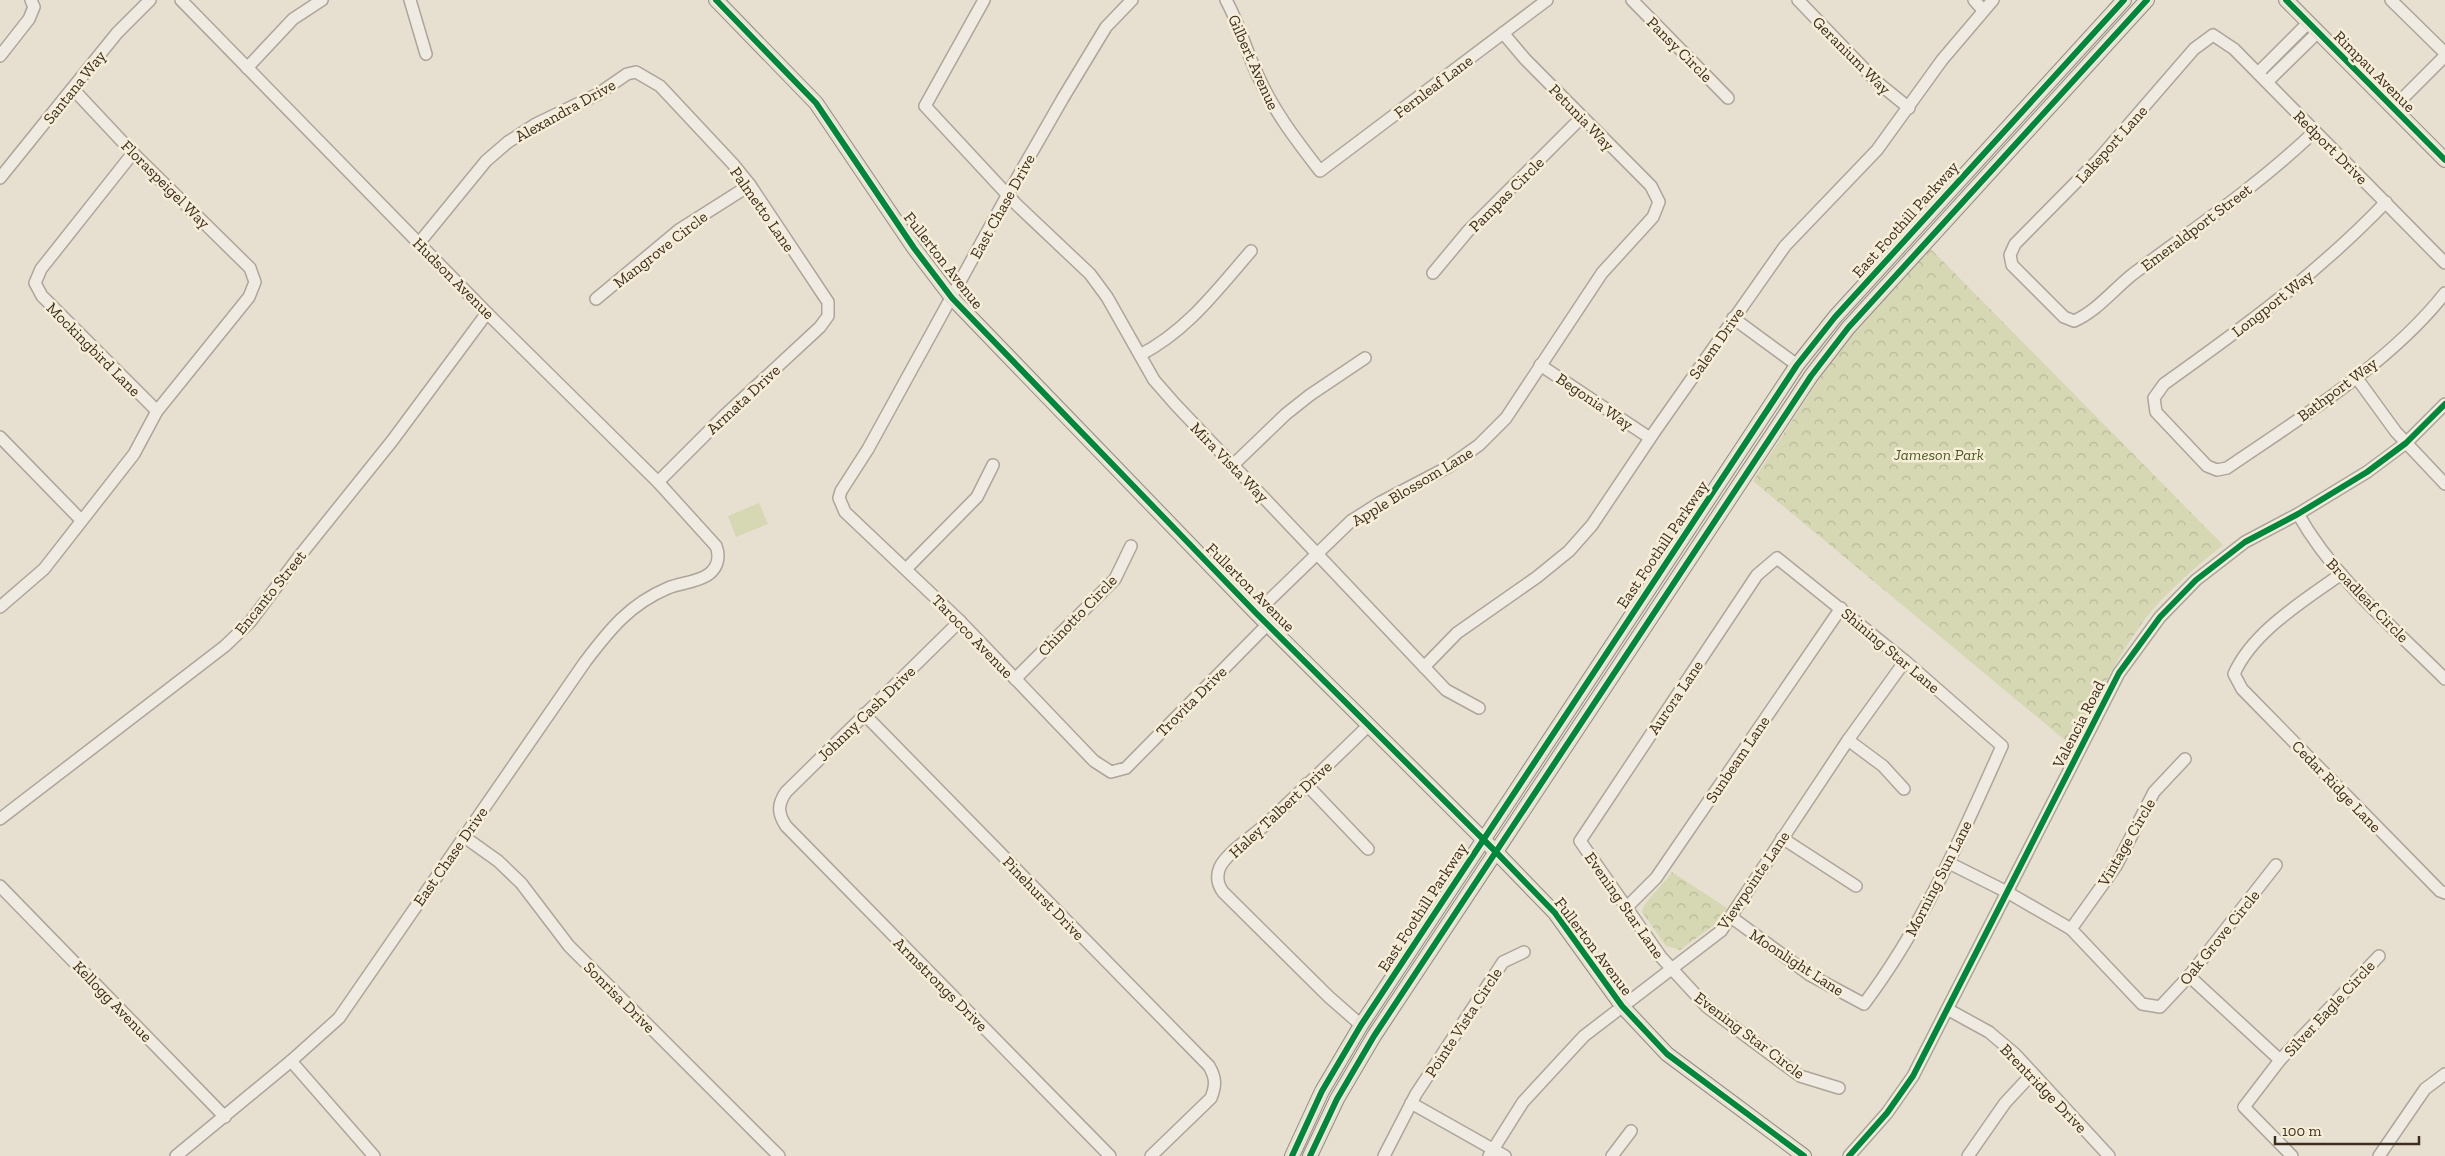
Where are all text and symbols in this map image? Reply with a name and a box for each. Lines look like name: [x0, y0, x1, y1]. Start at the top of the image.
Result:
street label: Gilbert Avenue: [1224, 12, 1283, 113]
street label: Geranium Way: [1809, 12, 1895, 99]
street label: Pansy Circle: [1643, 13, 1716, 86]
street label: Rimpau Avenue: [2330, 27, 2419, 116]
street label: Santana Way: [39, 46, 110, 128]
street label: Fernleaf Lane: [1390, 51, 1476, 122]
street label: Alexandra Drive: [512, 75, 619, 146]
street label: Petunia Way: [1545, 80, 1619, 155]
street label: Lakeport Lane: [2071, 101, 2151, 187]
street label: Redport Drive: [2290, 106, 2372, 188]
street label: Floraspeigel Way: [118, 136, 214, 233]
street label: East Chase Drive: [966, 151, 1039, 262]
street label: Pampas Circle: [1465, 153, 1548, 236]
street label: East Foothill Parkway: [1848, 157, 1963, 281]
street label: Palmetto Lane: [726, 163, 799, 255]
street label: Emeraldport Street: [2137, 180, 2255, 275]
street label: Mangrove Circle: [610, 207, 711, 292]
street label: Fullerton Avenue: [900, 208, 987, 313]
street label: Hudson Avenue: [409, 234, 498, 323]
street label: Longport Way: [2228, 265, 2317, 341]
street label: Mockingbird Lane: [43, 298, 145, 400]
street label: Salem Drive: [1685, 304, 1748, 383]
street label: Bathport Way: [2294, 353, 2382, 426]
street label: Armata Drive: [703, 361, 784, 438]
street label: Begonia Way: [1553, 369, 1637, 434]
street label: Mira Vista Way: [1187, 418, 1273, 507]
street label: Apple Blossom Lane: [1348, 443, 1476, 530]
park label: Jameson Park: [1893, 445, 1984, 464]
street label: East Foothill Parkway: [1613, 476, 1713, 612]
street label: Fullerton Avenue: [1202, 539, 1299, 636]
street label: Encanto Street: [231, 546, 310, 638]
street label: Broadleaf Circle: [2323, 554, 2413, 647]
street label: Chinotto Circle: [1034, 571, 1121, 660]
street label: Tarocco Avenue: [928, 591, 1017, 682]
street label: Shining Star Lane: [1838, 604, 1944, 697]
street label: Aurora Lane: [1644, 657, 1707, 738]
street label: Johnny Cash Drive: [813, 662, 919, 765]
street label: Trovita Drive: [1152, 662, 1231, 741]
street label: Valencia Road: [2048, 677, 2109, 772]
street label: Sunbeam Lane: [1701, 712, 1774, 806]
street label: Cedar Ridge Lane: [2288, 736, 2385, 836]
street label: Haley Talbert Drive: [1225, 757, 1336, 862]
street label: Vintage Circle: [2093, 795, 2159, 890]
street label: East Chase Drive: [409, 803, 492, 909]
street label: Morning Sun Lane: [1901, 817, 1976, 939]
street label: Viewpointe Lane: [1713, 827, 1793, 934]
street label: East Foothill Parkway: [1374, 839, 1472, 975]
street label: Evening Star Lane: [1581, 848, 1668, 962]
street label: Pinehurst Drive: [999, 852, 1088, 944]
street label: Oak Grove Circle: [2175, 886, 2264, 989]
street label: Fullerton Avenue: [1551, 894, 1637, 999]
street label: Moonlight Lane: [1746, 925, 1847, 1000]
street label: Armstrongs Drive: [890, 933, 992, 1035]
street label: Silver Eagle Circle: [2280, 956, 2379, 1060]
street label: Kellogg Avenue: [69, 957, 156, 1046]
street label: Sonrisa Drive: [580, 958, 659, 1037]
street label: Pointe Vista Circle: [1421, 964, 1506, 1081]
street label: Evening Star Circle: [1691, 988, 1809, 1083]
street label: Brentridge Drive: [1996, 1040, 2091, 1137]
scale bar: [2275, 1114, 2419, 1146]
text: 100 m: [2282, 1122, 2321, 1140]

